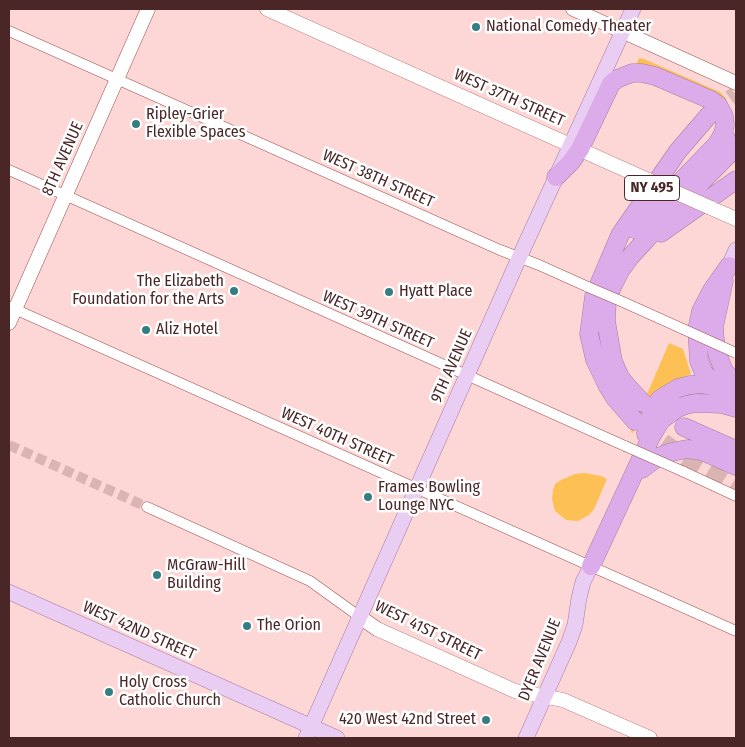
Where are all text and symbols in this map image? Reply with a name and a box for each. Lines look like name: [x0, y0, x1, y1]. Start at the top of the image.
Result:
place label: National Comedy Theater: [486, 17, 651, 37]
marker: National Comedy Theater: [470, 21, 482, 33]
street label: WEST 37TH STREET: [451, 65, 567, 131]
place label: Ripley-Grier Flexible Spaces: [146, 105, 246, 143]
marker: Ripley-Grier Flexible Spaces: [130, 118, 142, 130]
street label: 8TH AVENUE: [38, 119, 88, 199]
street label: WEST 38TH STREET: [319, 146, 437, 212]
road number: NY 495: [624, 176, 680, 200]
place label: The Elizabeth Foundation for the Arts: [72, 272, 224, 310]
place label: Hyatt Place: [399, 282, 472, 302]
marker: The Elizabeth Foundation for the Arts: [228, 285, 240, 297]
marker: Hyatt Place: [383, 286, 395, 298]
street label: WEST 39TH STREET: [319, 287, 437, 353]
place label: Aliz Hotel: [156, 320, 218, 340]
marker: Aliz Hotel: [140, 324, 152, 336]
street label: 9TH AVENUE: [427, 326, 477, 406]
street label: WEST 40TH STREET: [278, 404, 396, 470]
place label: Frames Bowling Lounge NYC: [378, 478, 480, 516]
marker: Frames Bowling Lounge NYC: [362, 491, 374, 503]
place label: McGraw-Hill Building: [167, 556, 246, 594]
marker: McGraw-Hill Building: [151, 569, 163, 581]
street label: WEST 41ST STREET: [372, 597, 484, 665]
street label: WEST 42ND STREET: [80, 598, 198, 664]
place label: The Orion: [257, 616, 321, 636]
street label: DYER AVENUE: [515, 616, 565, 704]
marker: The Orion: [241, 620, 253, 632]
place label: Holy Cross Catholic Church: [119, 673, 221, 711]
marker: Holy Cross Catholic Church: [103, 686, 115, 698]
place label: 420 West 42nd Street: [339, 710, 476, 730]
marker: 420 West 42nd Street: [480, 714, 492, 726]

